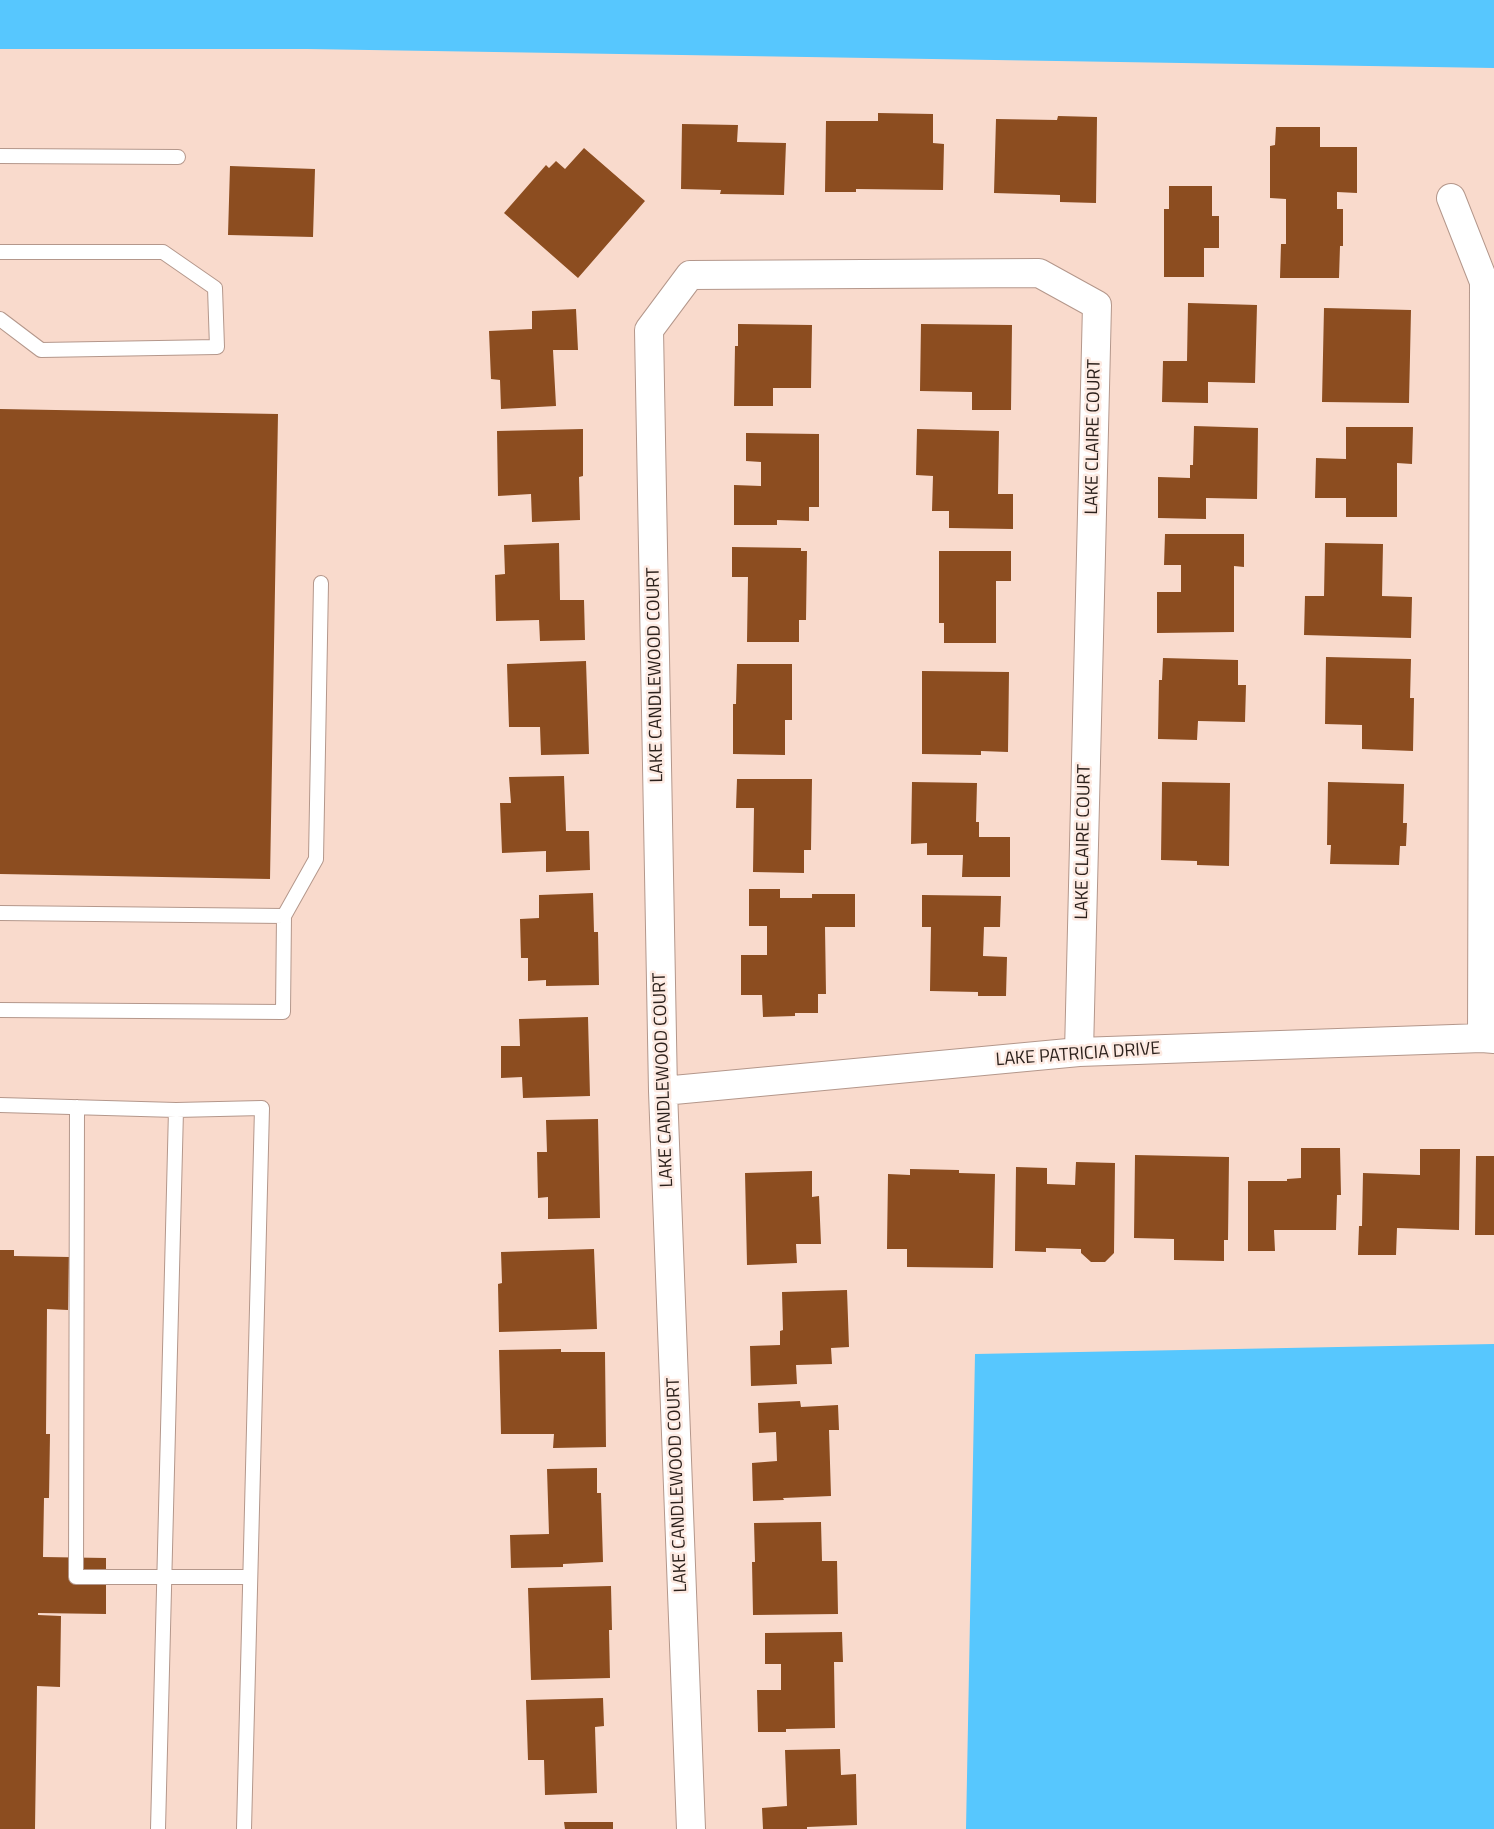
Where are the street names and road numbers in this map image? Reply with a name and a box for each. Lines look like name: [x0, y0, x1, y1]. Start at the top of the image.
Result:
street label: LAKE CLAIRE COURT: [1082, 359, 1106, 515]
street label: LAKE CANDLEWOOD COURT: [643, 567, 669, 783]
street label: LAKE CLAIRE COURT: [1072, 764, 1096, 920]
street label: LAKE CANDLEWOOD COURT: [649, 972, 679, 1188]
street label: LAKE PATRICIA DRIVE: [995, 1038, 1161, 1072]
street label: LAKE CANDLEWOOD COURT: [663, 1377, 693, 1593]

